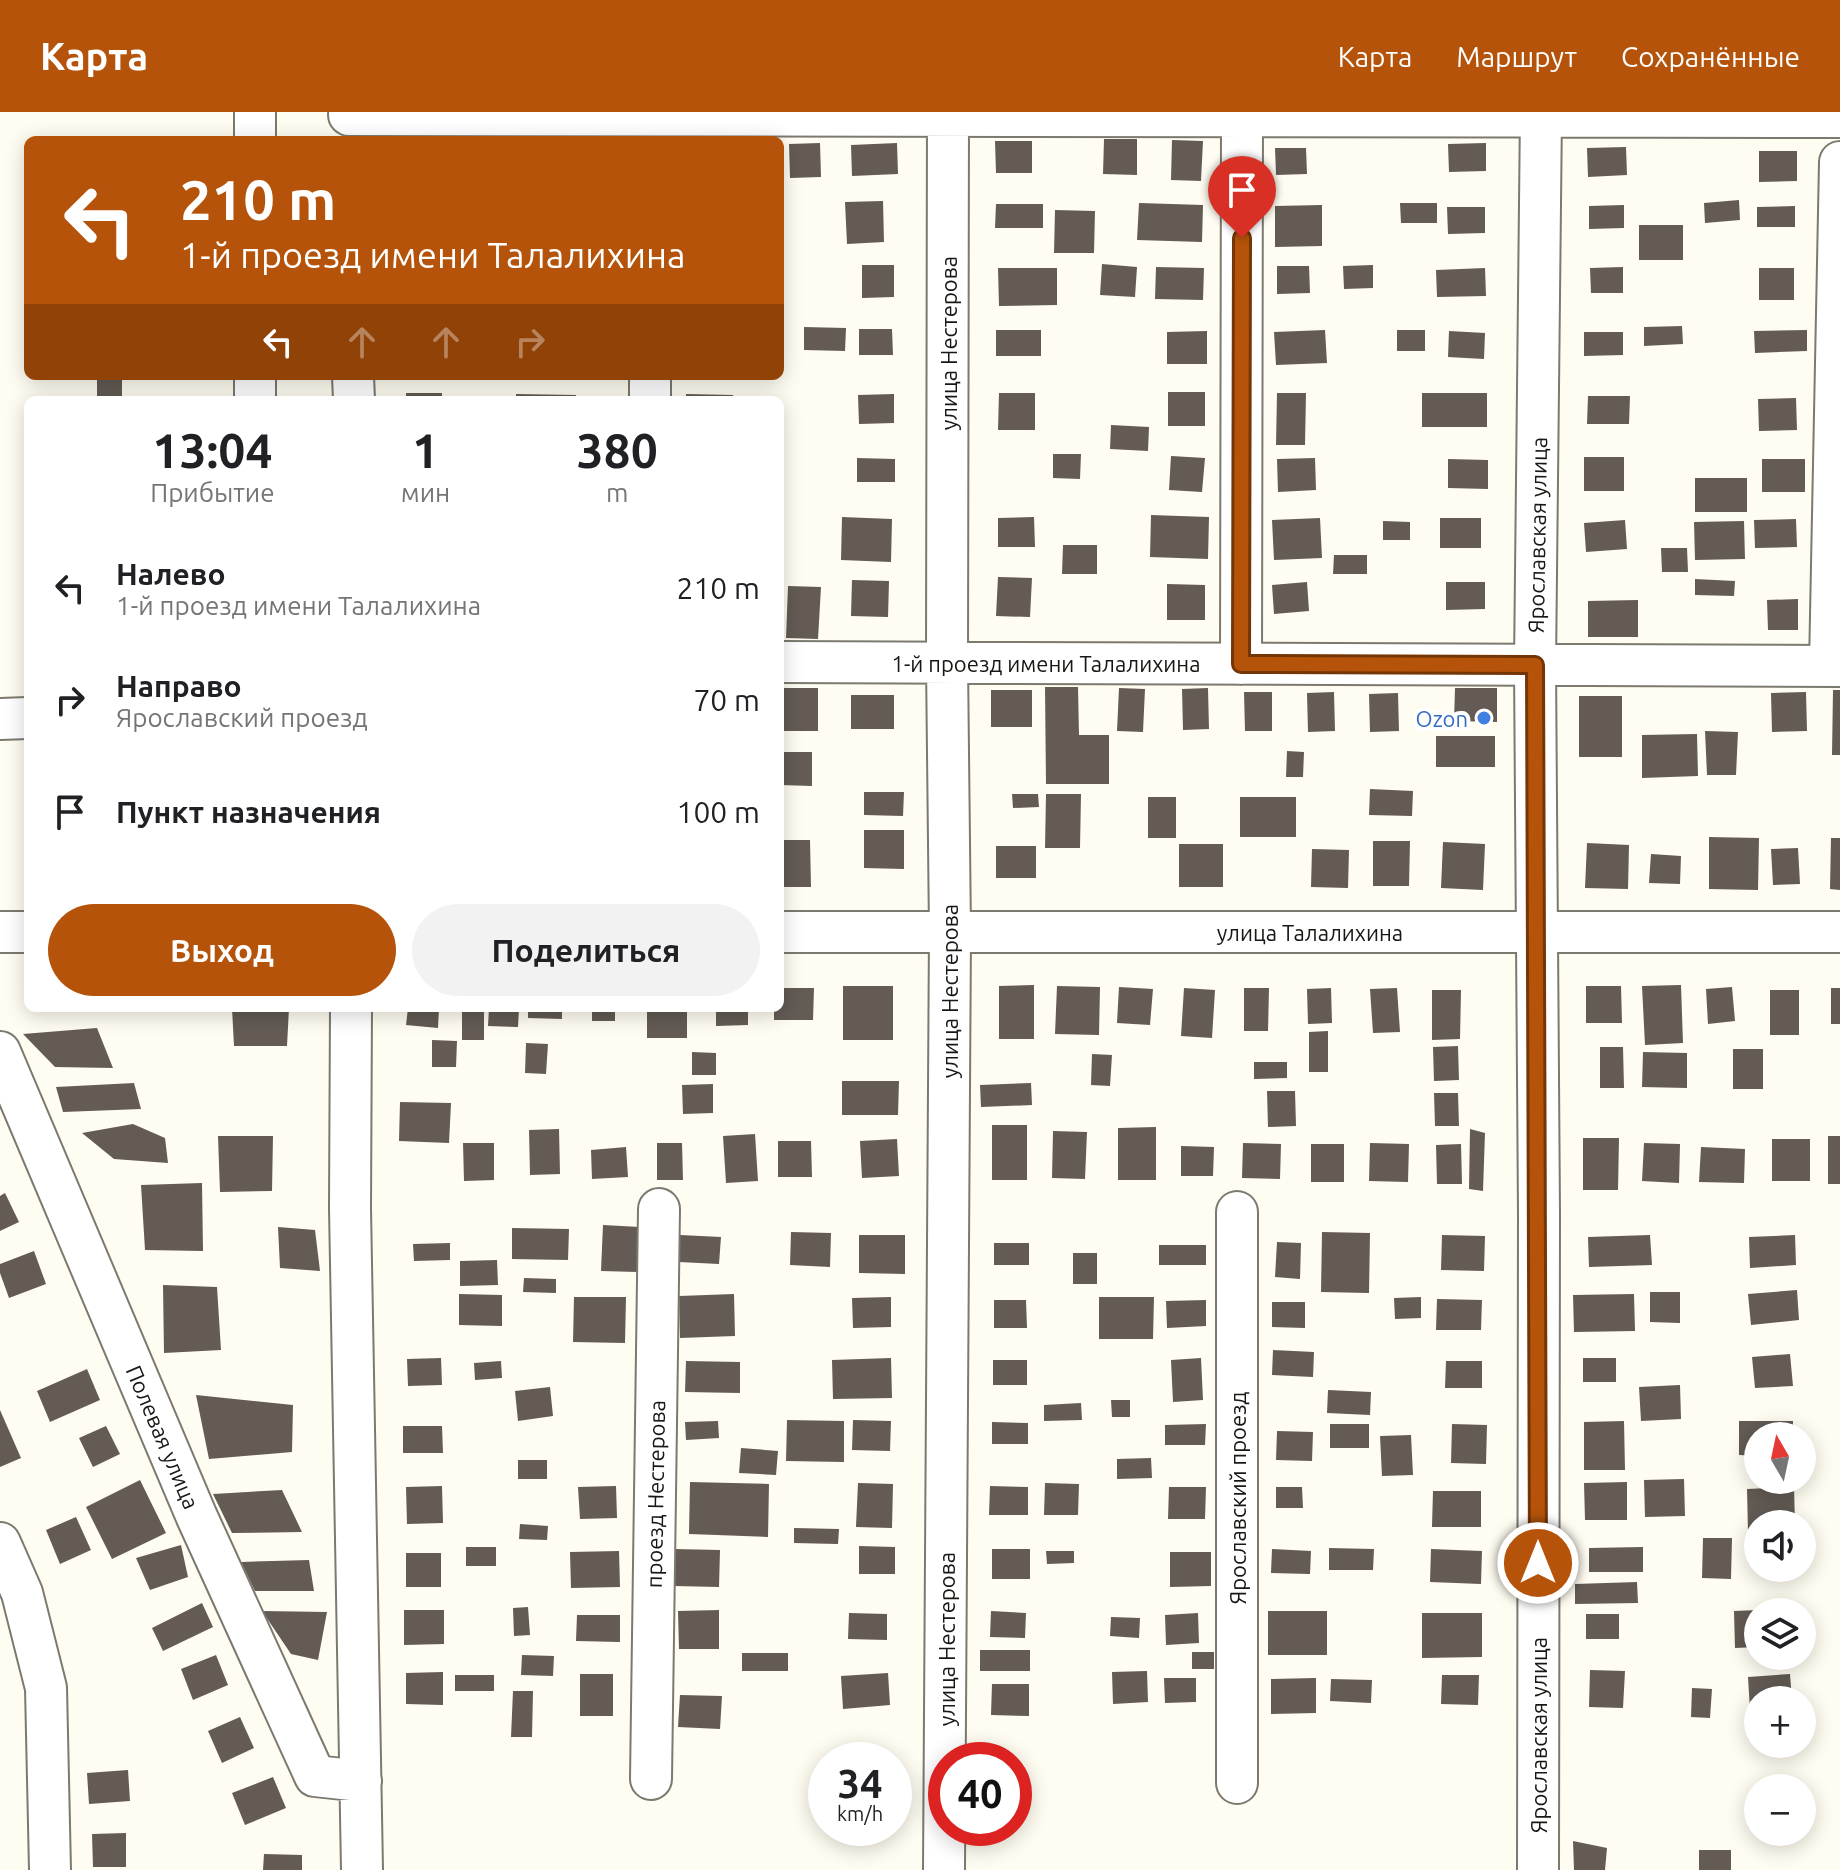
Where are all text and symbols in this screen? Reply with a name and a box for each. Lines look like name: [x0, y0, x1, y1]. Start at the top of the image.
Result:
text: Карта: [40, 35, 148, 77]
text: Карта: [1338, 41, 1412, 72]
text: Маршрут: [1456, 41, 1577, 72]
text: Сохранённые: [1621, 41, 1800, 72]
pin: [1208, 156, 1276, 238]
icon: left: [48, 168, 152, 272]
text: 210 m: [180, 168, 336, 231]
icon: arrive: [1220, 168, 1264, 212]
text: 1-й проезд имени Талалихина: [180, 234, 686, 275]
street label: улица Нестерова: [936, 256, 961, 430]
icon: left: [256, 320, 300, 364]
icon: ahead: [340, 320, 384, 364]
icon: ahead: [424, 320, 468, 364]
icon: right: [508, 320, 552, 364]
text: 13:04: [152, 423, 272, 477]
text: 1: [412, 423, 439, 477]
text: 380: [577, 423, 658, 477]
street label: Ярославская улица: [1523, 437, 1551, 633]
text: Прибытие: [150, 478, 275, 507]
text: мин: [401, 478, 450, 507]
text: m: [606, 478, 628, 507]
text: Налево: [116, 557, 226, 591]
icon: left: [48, 566, 92, 610]
text: 210 m: [676, 571, 760, 605]
text: 1-й проезд имени Талалихина: [116, 591, 481, 620]
street label: 1-й проезд имени Талалихина: [892, 651, 1200, 676]
text: Направо: [116, 669, 242, 703]
icon: right: [48, 678, 92, 722]
text: 70 m: [693, 683, 760, 717]
text: Ярославский проезд: [116, 703, 368, 732]
place label: Ozon: [1416, 706, 1468, 731]
marker: Ozon: [1475, 709, 1493, 727]
icon: arrive: [48, 790, 92, 834]
text: Пункт назначения: [116, 795, 381, 829]
text: 100 m: [676, 795, 760, 829]
button: Выход: [48, 904, 396, 996]
button: Поделиться: [412, 904, 760, 996]
street label: улица Нестерова: [937, 904, 962, 1078]
street label: улица Талалихина: [1217, 920, 1403, 945]
street label: Полевая улица: [121, 1361, 205, 1513]
street label: Ярославский проезд: [1225, 1391, 1250, 1604]
street label: проезд Нестерова: [641, 1400, 669, 1588]
north arrow: [1744, 1422, 1816, 1494]
map controls: [1744, 1422, 1816, 1846]
button: sound: [1744, 1510, 1816, 1582]
position arrow: [1496, 1521, 1580, 1605]
street label: улица Нестерова: [934, 1552, 959, 1726]
button: layers: [1744, 1598, 1816, 1670]
street label: Ярославская улица: [1526, 1637, 1551, 1833]
button: +: [1744, 1686, 1816, 1758]
speed limit sign: 40: [928, 1742, 1032, 1846]
text: 34: [837, 1761, 883, 1806]
button: −: [1744, 1774, 1816, 1846]
text: km/h: [837, 1802, 883, 1825]

